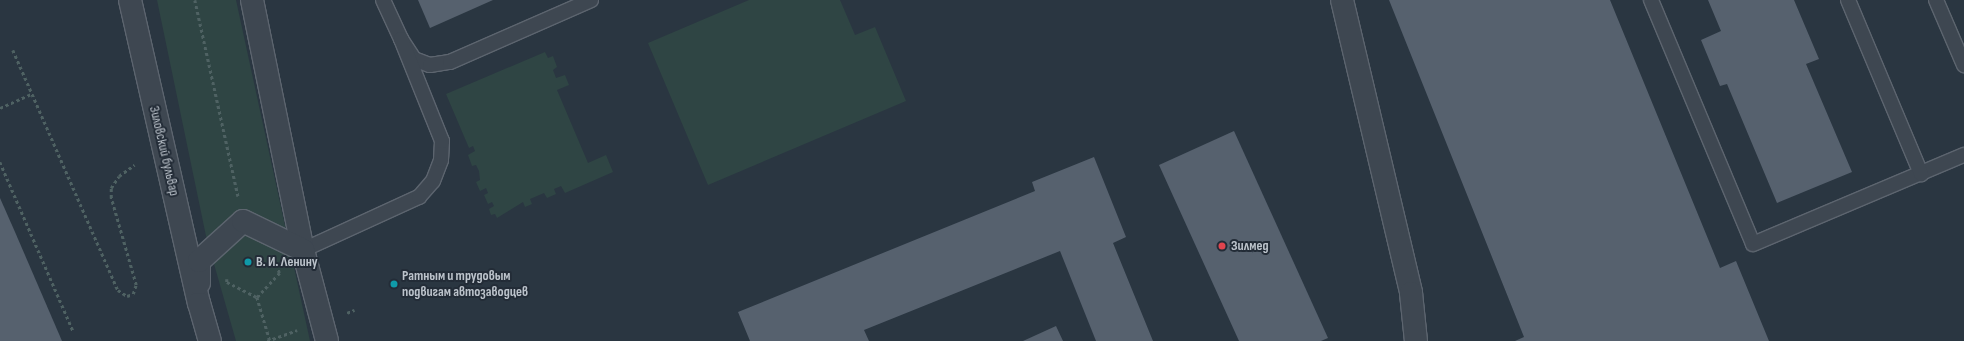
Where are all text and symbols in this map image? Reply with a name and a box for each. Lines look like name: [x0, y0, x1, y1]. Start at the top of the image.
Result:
street label: Зиловский бульвар: [145, 104, 183, 198]
place label: Зилмед: [1231, 238, 1268, 254]
marker: Зилмед: [1216, 240, 1228, 252]
place label: В. И. Ленину: [256, 254, 318, 270]
marker: В. И. Ленину: [243, 257, 253, 267]
place label: Ратным и трудовым подвигам автозаводцев: [402, 268, 528, 300]
marker: Ратным и трудовым подвигам автозаводцев: [389, 279, 399, 289]

